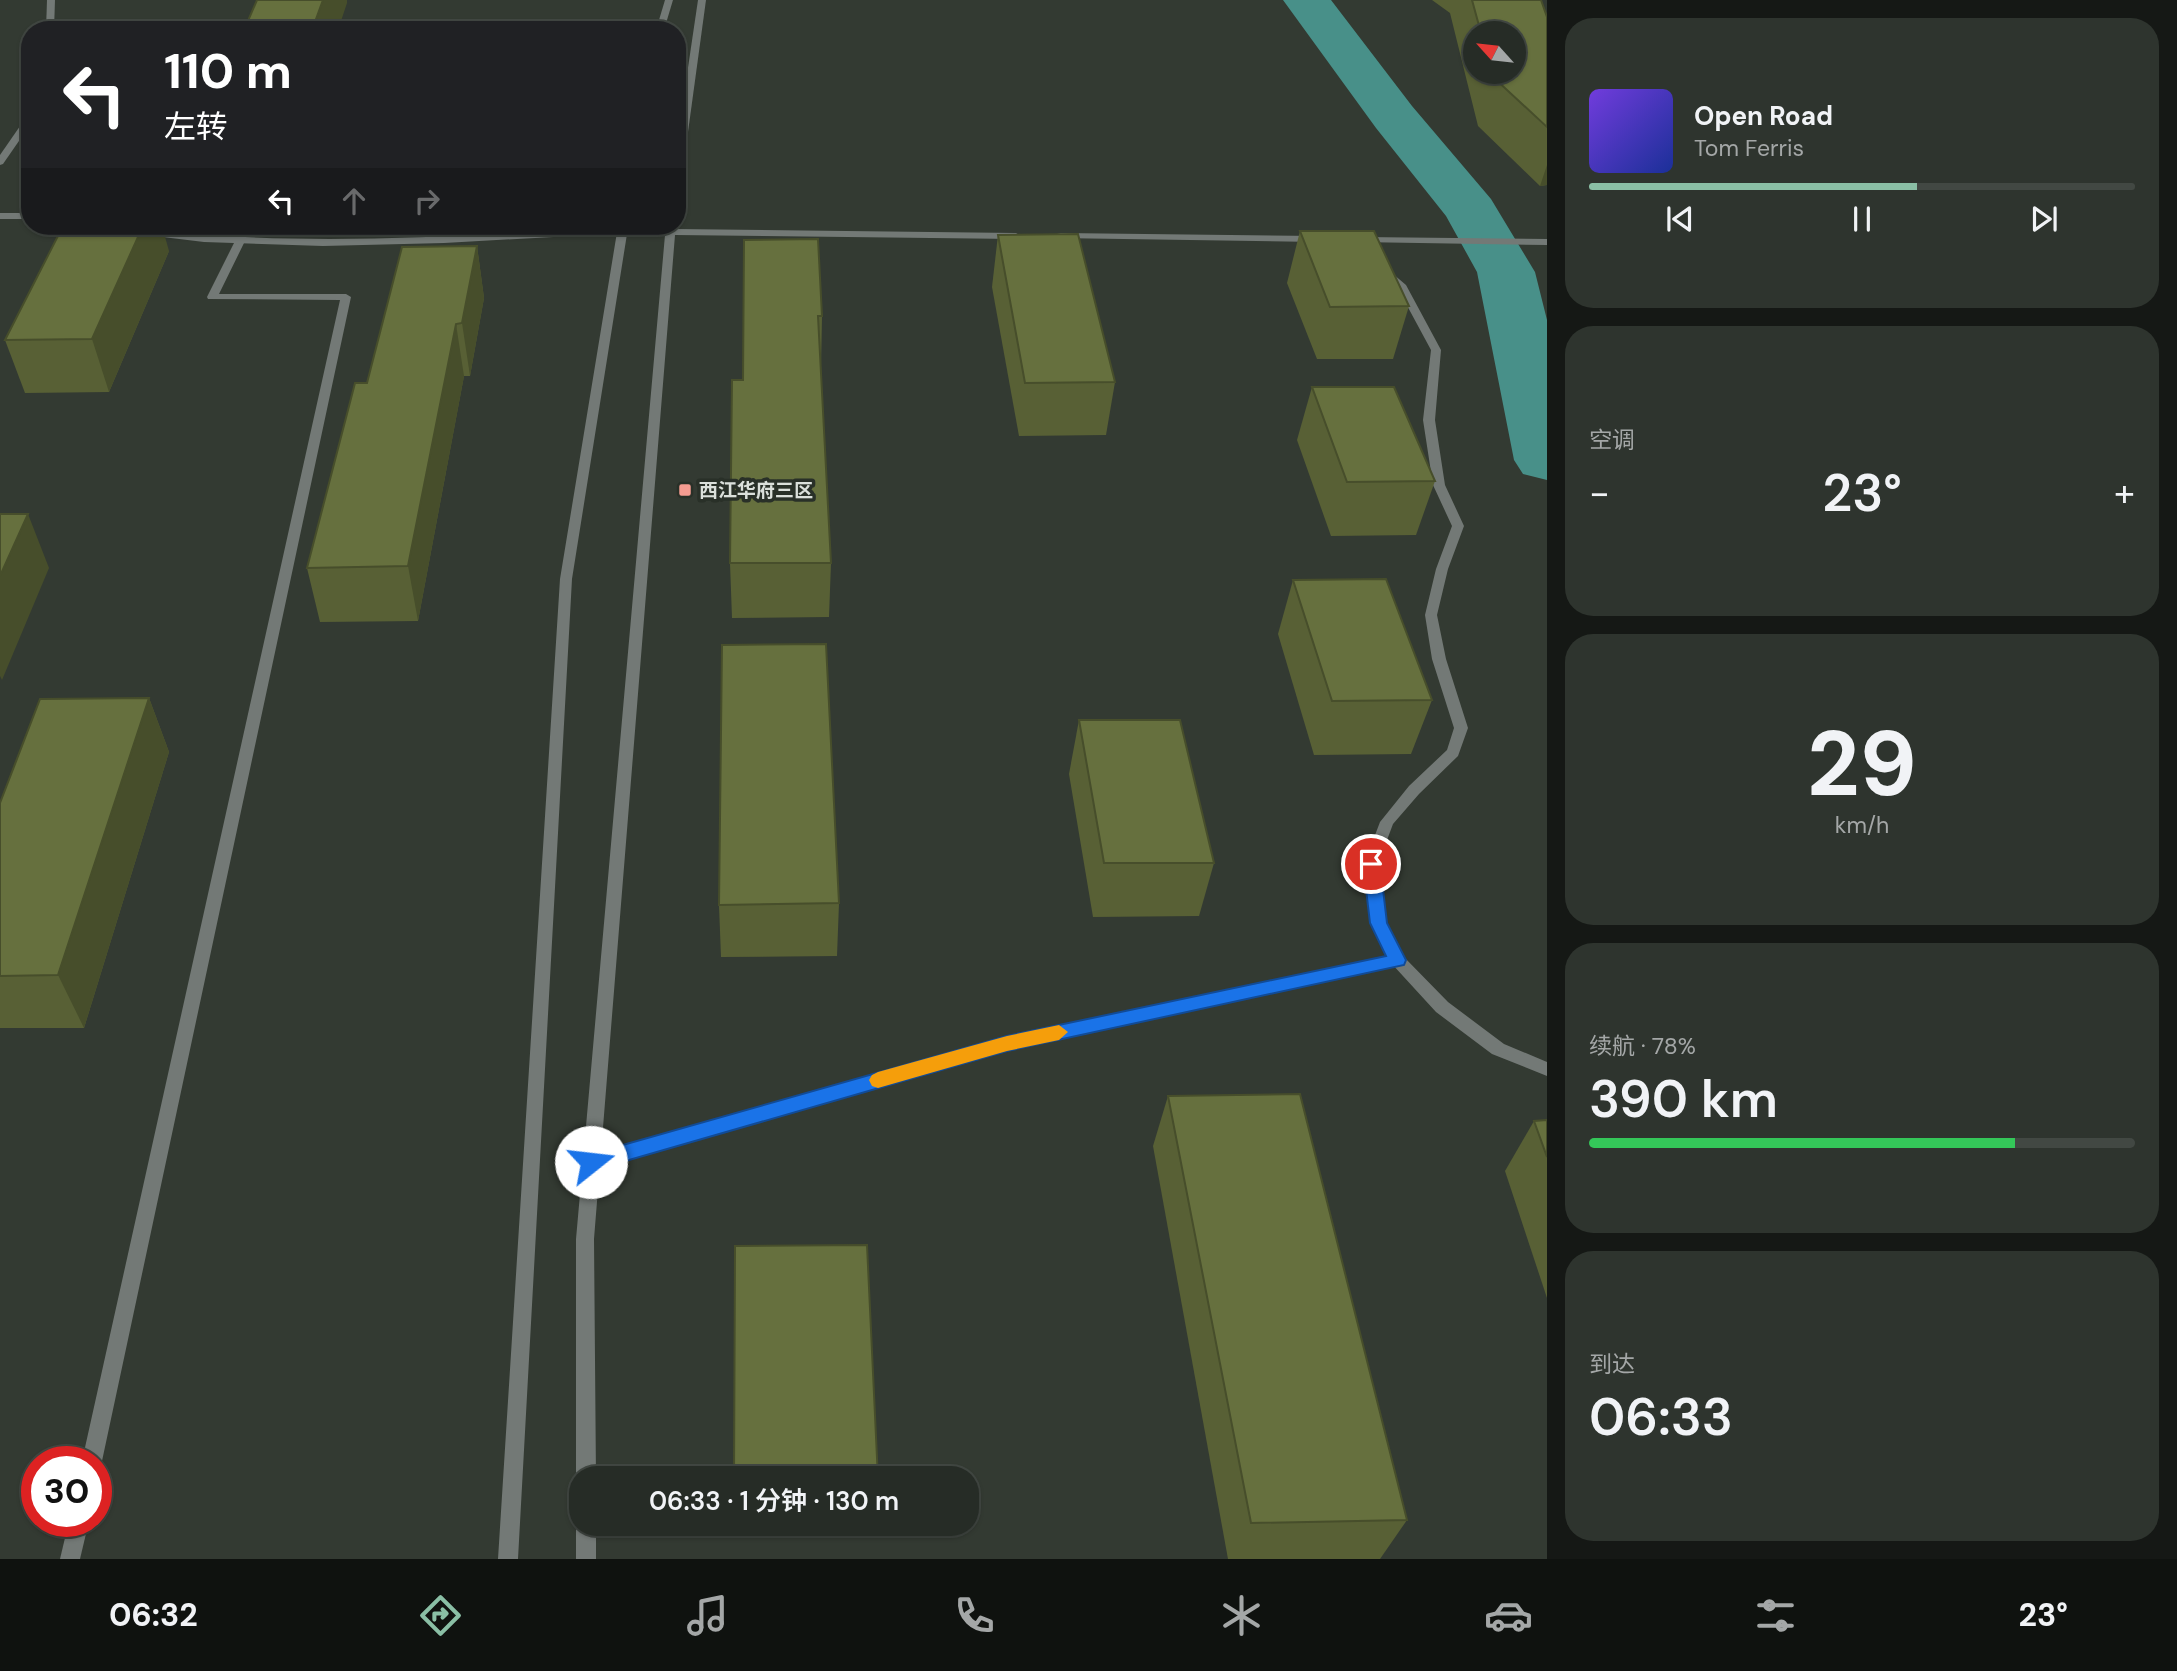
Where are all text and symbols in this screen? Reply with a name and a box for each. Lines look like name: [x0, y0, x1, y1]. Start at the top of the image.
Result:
north arrow: [1463, 21, 1526, 84]
map controls: [1463, 21, 1526, 84]
text: 110 m: [164, 39, 292, 103]
icon: left: [49, 49, 140, 140]
text: Open Road: [1694, 99, 1833, 133]
text: 左转: [164, 106, 228, 148]
text: Tom Ferris: [1694, 133, 1804, 163]
icon: left: [262, 182, 300, 220]
icon: ahead: [335, 182, 373, 220]
icon: right: [408, 182, 446, 220]
icon: previous: [1661, 200, 1699, 238]
icon: pause: [1843, 200, 1881, 238]
icon: next: [2025, 200, 2063, 238]
text: 空调: [1589, 425, 1635, 455]
text: 23°: [1822, 459, 1902, 527]
text: −: [1589, 468, 1610, 518]
text: +: [2114, 468, 2135, 518]
place label: 西江华府三区: [699, 478, 813, 503]
marker: 西江华府三区: [677, 482, 693, 498]
text: 29: [1807, 705, 1917, 823]
text: km/h: [1835, 810, 1889, 840]
pin: [1341, 834, 1401, 894]
icon: arrive: [1352, 845, 1390, 883]
text: 续航 · 78%: [1589, 1031, 1696, 1061]
text: 390 km: [1589, 1065, 1778, 1133]
position arrow: [554, 1125, 628, 1199]
text: 到达: [1589, 1349, 1635, 1379]
text: 06:33: [1589, 1383, 1733, 1451]
speed limit sign: 30: [21, 1446, 112, 1537]
text: 06:33 · 1 分钟 · 130 m: [649, 1484, 899, 1518]
icon: directions: [416, 1591, 465, 1640]
icon: music: [683, 1591, 732, 1640]
icon: phone: [950, 1591, 999, 1640]
icon: climate: [1217, 1591, 1266, 1640]
icon: car: [1484, 1591, 1533, 1640]
icon: filters: [1751, 1591, 1800, 1640]
text: 06:32: [109, 1594, 198, 1636]
text: 23°: [2019, 1594, 2068, 1636]

